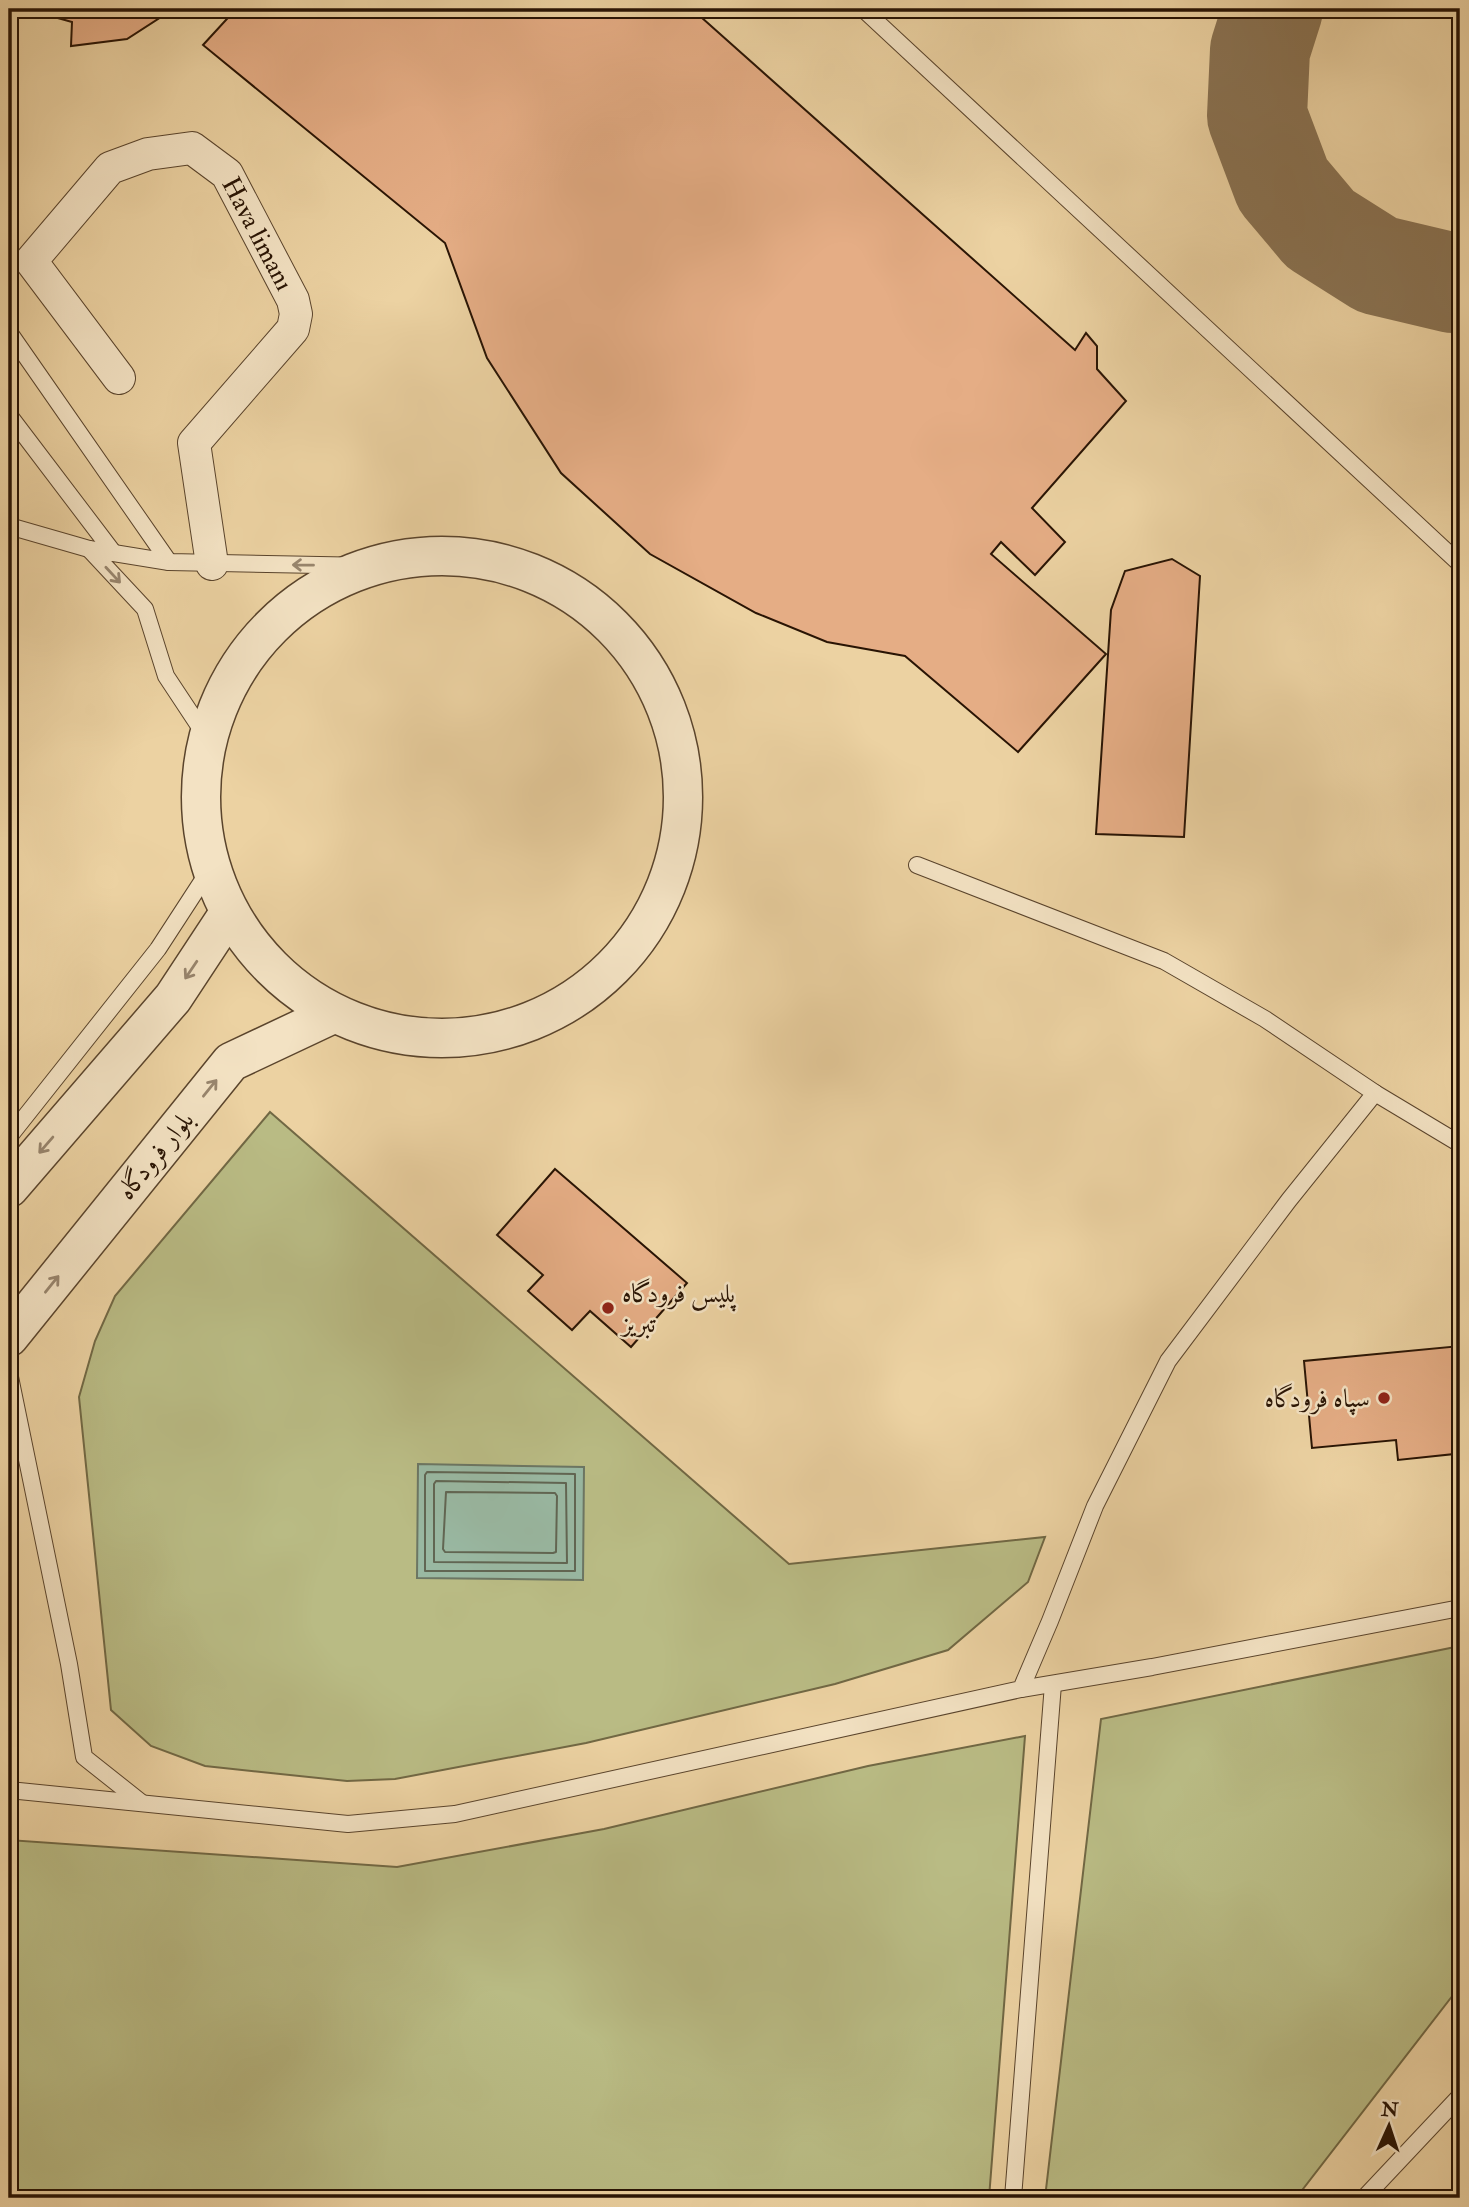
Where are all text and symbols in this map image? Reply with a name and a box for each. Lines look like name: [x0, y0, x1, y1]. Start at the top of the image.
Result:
street label: Hava limanı: [214, 172, 300, 296]
one-way arrow: [292, 558, 315, 572]
one-way arrow: [105, 566, 122, 583]
one-way arrow: [184, 960, 198, 979]
one-way arrow: [202, 1079, 217, 1098]
street label: بلوار فرودگاه: [110, 1105, 201, 1206]
one-way arrow: [38, 1135, 54, 1153]
one-way arrow: [44, 1276, 59, 1294]
place label: پلیس فرودگاه تبریز: [619, 1278, 736, 1340]
marker: پلیس فرودگاه تبریز: [600, 1300, 616, 1316]
place label: سپاه فرودگاه: [1265, 1383, 1370, 1416]
marker: سپاه فرودگاه: [1376, 1390, 1392, 1406]
north arrow: [1354, 2092, 1424, 2162]
text: N: [1380, 2098, 1400, 2123]

